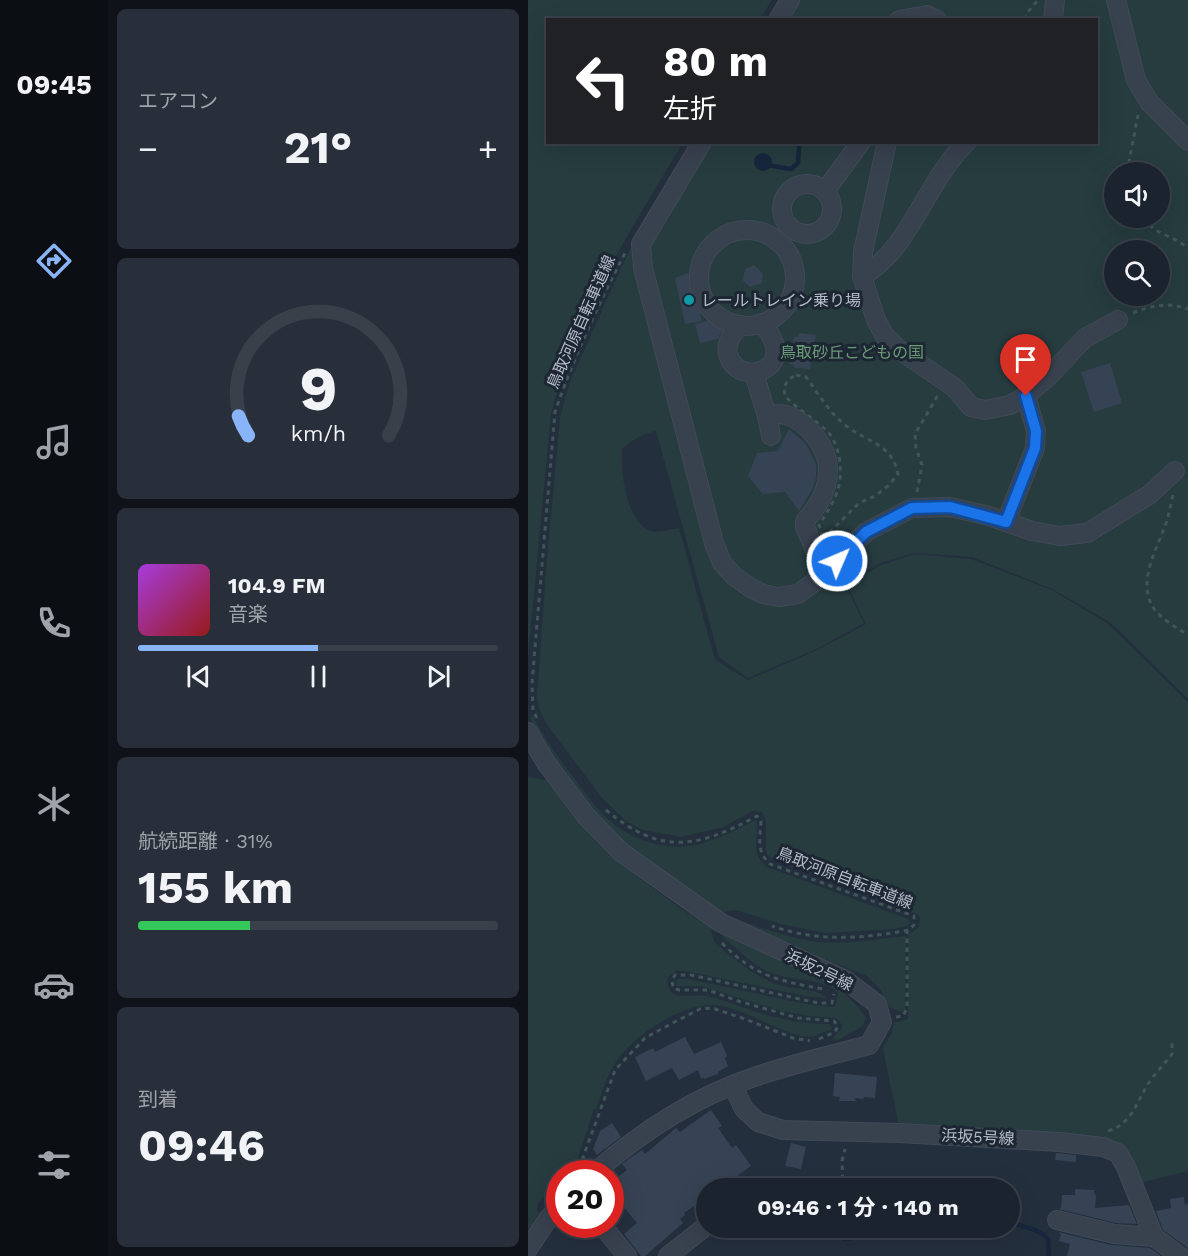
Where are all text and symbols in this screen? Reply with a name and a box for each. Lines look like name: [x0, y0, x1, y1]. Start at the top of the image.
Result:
text: 80 m: [663, 37, 768, 86]
icon: left: [564, 42, 642, 120]
text: 09:45: [16, 69, 92, 101]
text: エアコン: [138, 89, 218, 113]
text: 左折: [663, 93, 717, 125]
text: 21°: [284, 121, 352, 174]
text: −: [138, 129, 158, 168]
text: +: [478, 129, 498, 168]
map controls: [1104, 162, 1170, 306]
button: sound: [1104, 162, 1170, 228]
icon: directions: [33, 240, 75, 282]
button: search: [1104, 240, 1170, 306]
street label: 鳥取河原自転車道線: [543, 252, 619, 392]
place label: レールトレイン乗り場: [701, 291, 861, 310]
marker: レールトレイン乗り場: [682, 293, 696, 307]
pin: [1000, 334, 1051, 396]
park label: 鳥取砂丘こどもの国: [780, 343, 924, 362]
icon: arrive: [1009, 343, 1042, 376]
text: 9: [299, 352, 337, 425]
icon: music: [33, 421, 75, 463]
text: km/h: [290, 421, 346, 446]
position arrow: [805, 529, 869, 593]
text: 104.9 FM: [228, 573, 325, 598]
icon: phone: [33, 602, 75, 644]
text: 音楽: [228, 602, 268, 626]
icon: previous: [182, 660, 215, 693]
icon: pause: [302, 660, 335, 693]
icon: next: [422, 660, 455, 693]
icon: climate: [33, 783, 75, 825]
text: 航続距離 · 31%: [138, 829, 273, 853]
street label: 鳥取河原自転車道線: [774, 843, 916, 913]
text: 155 km: [138, 861, 293, 914]
street label: 浜坂2号線: [782, 945, 856, 995]
icon: car: [33, 964, 75, 1006]
text: 到着: [138, 1087, 178, 1111]
text: 09:46: [138, 1119, 265, 1172]
street label: 浜坂5号線: [941, 1126, 1015, 1148]
icon: filters: [33, 1144, 75, 1186]
speed limit sign: 20: [546, 1160, 624, 1238]
text: 09:46 · 1 分 · 140 m: [757, 1195, 959, 1220]

